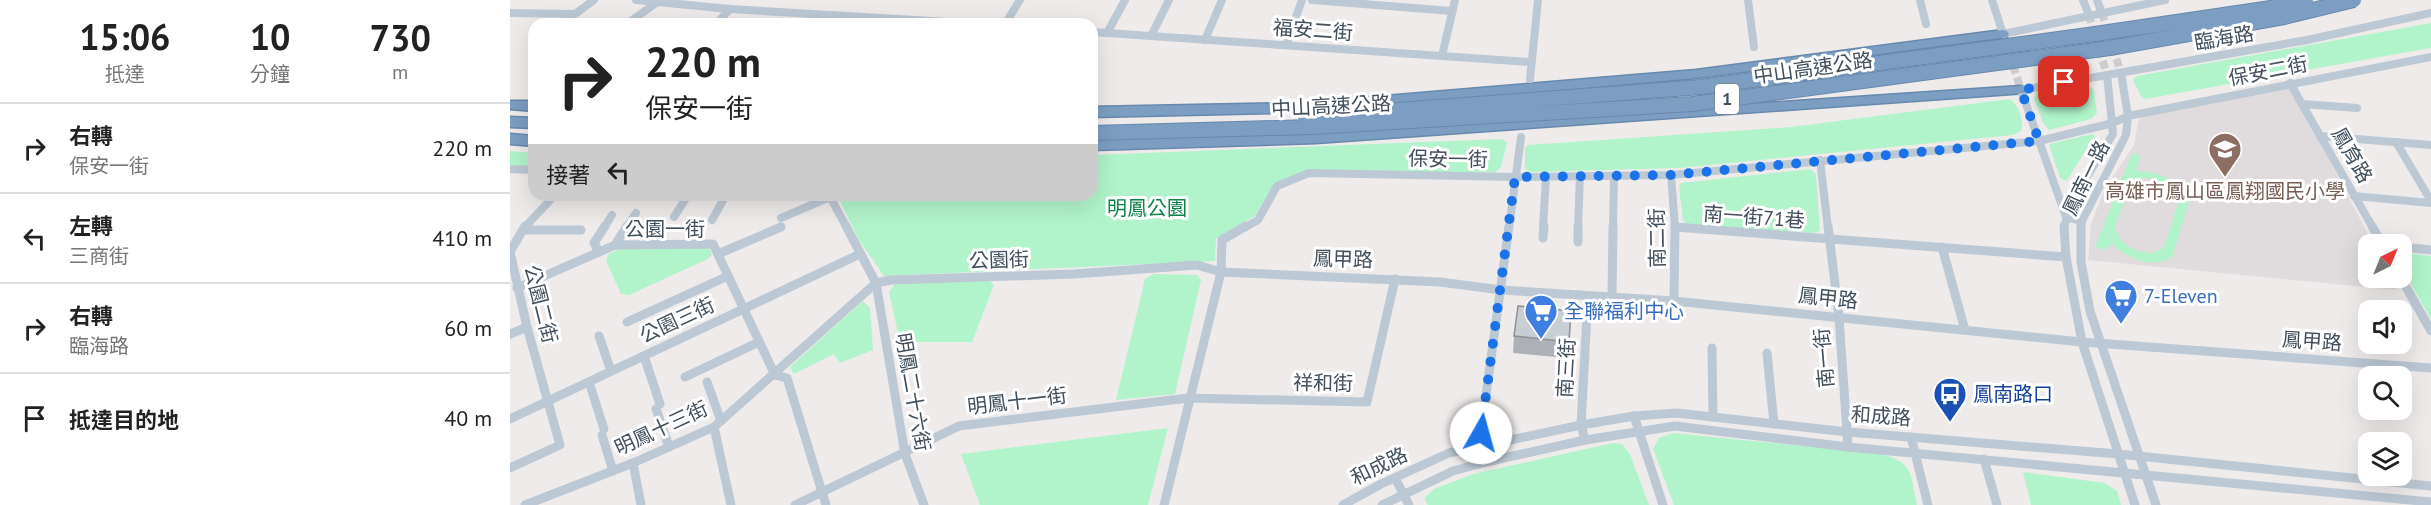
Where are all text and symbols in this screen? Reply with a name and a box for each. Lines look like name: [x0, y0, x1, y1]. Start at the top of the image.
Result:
text: 15:06: [79, 13, 170, 60]
text: 10: [250, 13, 290, 60]
text: 730: [370, 14, 431, 61]
street label: 福安二街: [1272, 14, 1354, 46]
street label: 臨海路: [2192, 20, 2256, 56]
text: 220 m: [645, 34, 761, 89]
icon: right: [546, 42, 624, 120]
street label: 中山高速公路: [1752, 47, 1874, 89]
street label: 保安二街: [2226, 51, 2310, 91]
pin: [2038, 56, 2089, 107]
text: m: [392, 59, 408, 85]
text: 抵達: [105, 61, 145, 87]
text: 分鐘: [250, 61, 290, 87]
icon: arrive: [2047, 65, 2080, 98]
road number: 1: [1715, 84, 1739, 114]
street label: 中山高速公路: [1270, 90, 1392, 122]
text: 保安一街: [645, 91, 753, 125]
text: 右轉: [69, 122, 113, 150]
street label: 鳳育路: [2326, 123, 2378, 187]
school or university icon: 高雄市鳳山區鳳翔國民小學: [2207, 131, 2243, 178]
icon: right: [18, 132, 51, 165]
text: 220 m: [432, 134, 492, 162]
street label: 鳳南一路: [2057, 136, 2115, 220]
street label: 保安一街: [1408, 145, 1488, 173]
text: 保安一街: [69, 153, 149, 179]
icon: left: [602, 156, 635, 189]
text: 接著: [546, 161, 590, 189]
place label: 高雄市鳳山區鳳翔國民小學: [2105, 178, 2345, 204]
park label: 明鳳公園: [1107, 195, 1187, 221]
street label: 南一街71巷: [1702, 200, 1806, 234]
street label: 南二街: [1643, 208, 1671, 268]
text: 左轉: [69, 212, 113, 240]
street label: 公園一街: [625, 216, 705, 242]
icon: left: [18, 222, 51, 255]
text: 410 m: [432, 224, 492, 252]
north arrow: [2358, 234, 2412, 288]
map controls: [2358, 234, 2412, 486]
text: 三商街: [69, 243, 129, 269]
street label: 鳳甲路: [1313, 245, 1373, 273]
street label: 公園街: [969, 246, 1029, 274]
street label: 公園二街: [519, 262, 563, 346]
supermarket icon: 7-Eleven: [2103, 278, 2139, 325]
street label: 鳳甲路: [1797, 282, 1859, 314]
place label: 7-Eleven: [2144, 283, 2218, 309]
street label: 公園三街: [635, 291, 719, 349]
supermarket icon: 全聯福利中心: [1523, 293, 1559, 340]
place label: 全聯福利中心: [1564, 298, 1684, 324]
button: sound: [2358, 300, 2412, 354]
text: 右轉: [69, 302, 113, 330]
icon: right: [18, 312, 51, 345]
text: 60 m: [444, 314, 492, 342]
street label: 鳳甲路: [2281, 326, 2343, 356]
street label: 南一街: [1808, 327, 1840, 389]
street label: 明鳳二十六街: [890, 331, 936, 453]
text: 臨海路: [69, 333, 129, 359]
street label: 南三街: [1551, 337, 1581, 399]
button: search: [2358, 366, 2412, 420]
street label: 祥和街: [1293, 369, 1353, 397]
bus stop icon: 鳳南路口: [1932, 376, 1968, 423]
place label: 鳳南路口: [1973, 381, 2053, 407]
street label: 明鳳十一街: [966, 382, 1068, 420]
street label: 明鳳十三街: [610, 395, 712, 461]
position arrow: [1449, 401, 1513, 465]
street label: 和成路: [1850, 401, 1912, 431]
icon: arrive: [18, 402, 51, 435]
text: 40 m: [444, 404, 492, 432]
text: 抵達目的地: [69, 406, 179, 434]
button: layers: [2358, 432, 2412, 486]
street label: 和成路: [1346, 441, 1412, 491]

